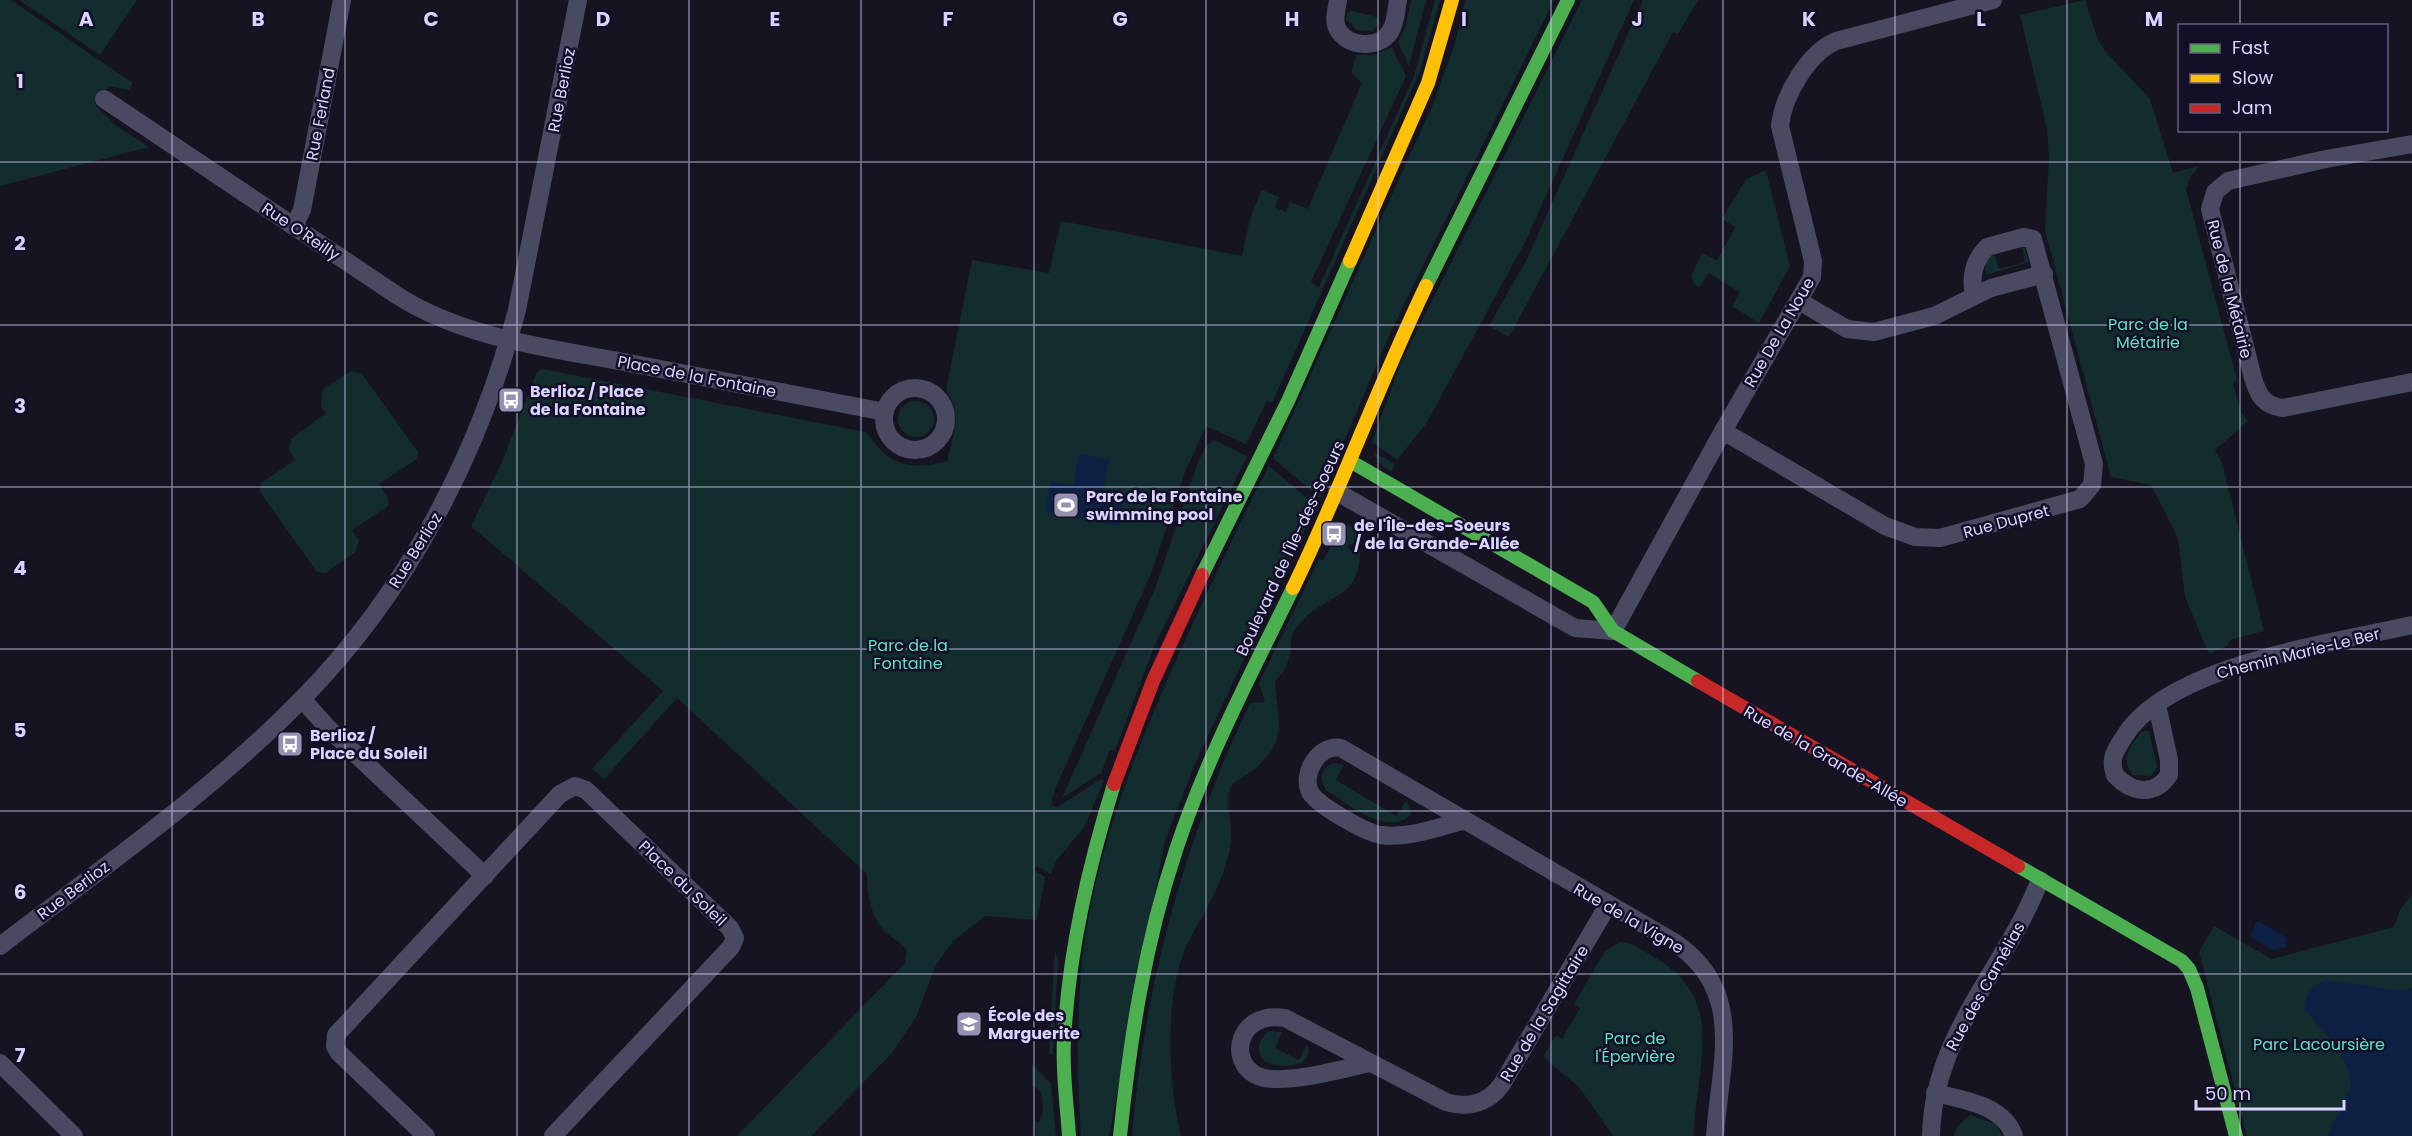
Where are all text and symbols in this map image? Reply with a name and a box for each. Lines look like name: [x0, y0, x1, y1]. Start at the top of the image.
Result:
text: A: [79, 5, 94, 33]
text: B: [251, 5, 265, 33]
text: C: [423, 5, 439, 33]
text: D: [596, 5, 610, 33]
text: E: [770, 5, 780, 33]
text: F: [943, 5, 954, 33]
text: G: [1112, 5, 1128, 33]
text: H: [1285, 5, 1299, 33]
text: I: [1461, 5, 1467, 33]
text: J: [1631, 5, 1643, 33]
text: K: [1802, 5, 1816, 33]
text: L: [1976, 5, 1986, 33]
text: M: [2145, 5, 2163, 33]
legend: [2178, 24, 2388, 132]
text: Fast: [2232, 35, 2269, 60]
street label: Rue Berlioz: [542, 46, 581, 134]
text: Slow: [2232, 65, 2274, 90]
street label: Rue Ferland: [300, 66, 341, 162]
text: 1: [16, 67, 24, 95]
text: Jam: [2232, 95, 2272, 120]
street label: Rue O'Reilly: [257, 197, 344, 266]
street label: Rue de la Métairie: [2201, 217, 2258, 361]
text: 2: [14, 229, 26, 257]
street label: Rue De La Noue: [1739, 273, 1820, 391]
park label: Parc de la Métairie: [2108, 313, 2188, 354]
street label: Place de la Fontaine: [616, 350, 778, 403]
place label: Berlioz / Place de la Fontaine: [530, 380, 646, 421]
bus stop icon: Berlioz / Place de la Fontaine: [496, 385, 526, 415]
text: 3: [14, 392, 26, 420]
street label: Boulevard de l'Île-des-Soeurs: [1230, 437, 1351, 660]
place label: Parc de la Fontaine swimming pool: [1086, 485, 1242, 526]
sports icon: Parc de la Fontaine swimming pool: [1051, 490, 1081, 520]
street label: Rue Dupret: [1961, 499, 2052, 544]
street label: Rue Berlioz: [383, 508, 448, 593]
place label: de l'Île-des-Soeurs / de la Grande-Allée: [1354, 514, 1520, 555]
bus stop icon: de l'Île-des-Soeurs / de la Grande-Allée: [1319, 519, 1349, 549]
text: 4: [13, 554, 27, 582]
street label: Chemin Marie-Le Ber: [2214, 622, 2382, 685]
park label: Parc de la Fontaine: [868, 634, 948, 675]
street label: Rue de la Grande-Allée: [1740, 700, 1912, 813]
text: 5: [14, 716, 27, 744]
place label: Berlioz / Place du Soleil: [310, 724, 428, 765]
bus stop icon: Berlioz / Place du Soleil: [275, 729, 305, 759]
street label: Place du Soleil: [633, 835, 732, 931]
street label: Rue Berlioz: [32, 856, 114, 925]
street label: Rue de la Vigne: [1569, 877, 1688, 959]
text: 6: [14, 878, 26, 906]
street label: Rue des Camélias: [1940, 918, 2030, 1055]
street label: Rue de la Sagittaire: [1495, 941, 1594, 1086]
place label: École des Marguerite: [988, 1004, 1080, 1045]
school or university icon: École des Marguerite: [954, 1009, 984, 1039]
park label: Parc de l'Épervière: [1595, 1027, 1675, 1068]
park label: Parc Lacoursière: [2253, 1033, 2385, 1056]
text: 7: [15, 1041, 26, 1069]
scale bar: [2196, 1073, 2344, 1111]
text: 50 m: [2205, 1081, 2251, 1106]

